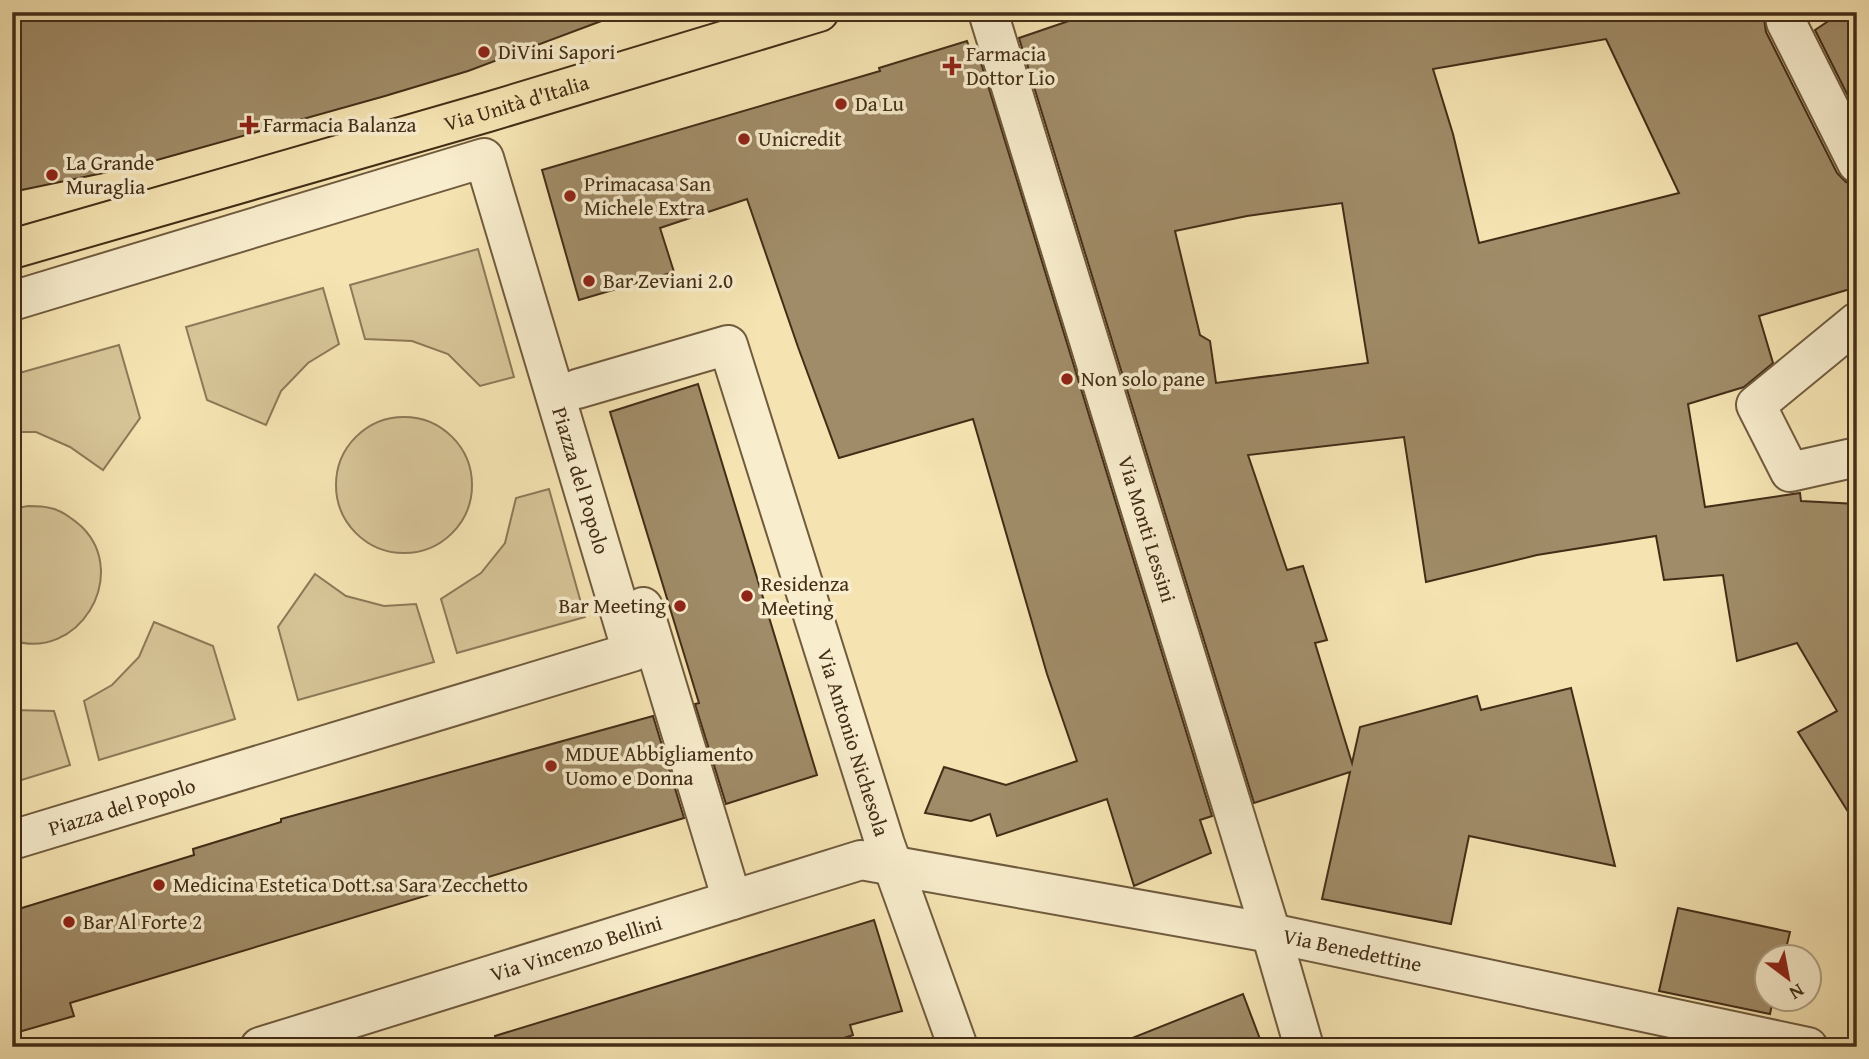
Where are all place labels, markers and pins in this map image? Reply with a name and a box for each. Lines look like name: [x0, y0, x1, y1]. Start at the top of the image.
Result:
place label: DiVini Sapori: [498, 36, 615, 67]
place label: Farmacia Dottor Lio: [966, 38, 1055, 93]
marker: DiVini Sapori: [476, 44, 492, 60]
marker: Farmacia Dottor Lio: [944, 58, 960, 74]
place label: Da Lu: [855, 88, 905, 119]
marker: Da Lu: [833, 96, 849, 112]
place label: Farmacia Balanza: [263, 109, 416, 140]
marker: Farmacia Balanza: [241, 117, 257, 133]
place label: Unicredit: [758, 123, 842, 154]
marker: Unicredit: [736, 131, 752, 147]
place label: La Grande Muraglia: [66, 147, 155, 202]
marker: La Grande Muraglia: [44, 167, 60, 183]
place label: Primacasa San Michele Extra: [584, 168, 711, 223]
marker: Primacasa San Michele Extra: [562, 188, 578, 204]
place label: Bar Zeviani 2.0: [603, 265, 733, 296]
marker: Bar Zeviani 2.0: [581, 273, 597, 289]
place label: Non solo pane: [1081, 363, 1205, 394]
marker: Non solo pane: [1059, 371, 1075, 387]
place label: Residenza Meeting: [761, 568, 849, 623]
marker: Residenza Meeting: [739, 588, 755, 604]
place label: Bar Meeting: [558, 590, 667, 621]
marker: Bar Meeting: [672, 598, 688, 614]
place label: MDUE Abbigliamento Uomo e Donna: [565, 738, 754, 793]
marker: MDUE Abbigliamento Uomo e Donna: [543, 758, 559, 774]
place label: Medicina Estetica Dott.sa Sara Zecchetto: [173, 869, 528, 900]
marker: Medicina Estetica Dott.sa Sara Zecchetto: [151, 877, 167, 893]
place label: Bar Al Forte 2: [83, 906, 202, 937]
marker: Bar Al Forte 2: [61, 914, 77, 930]

